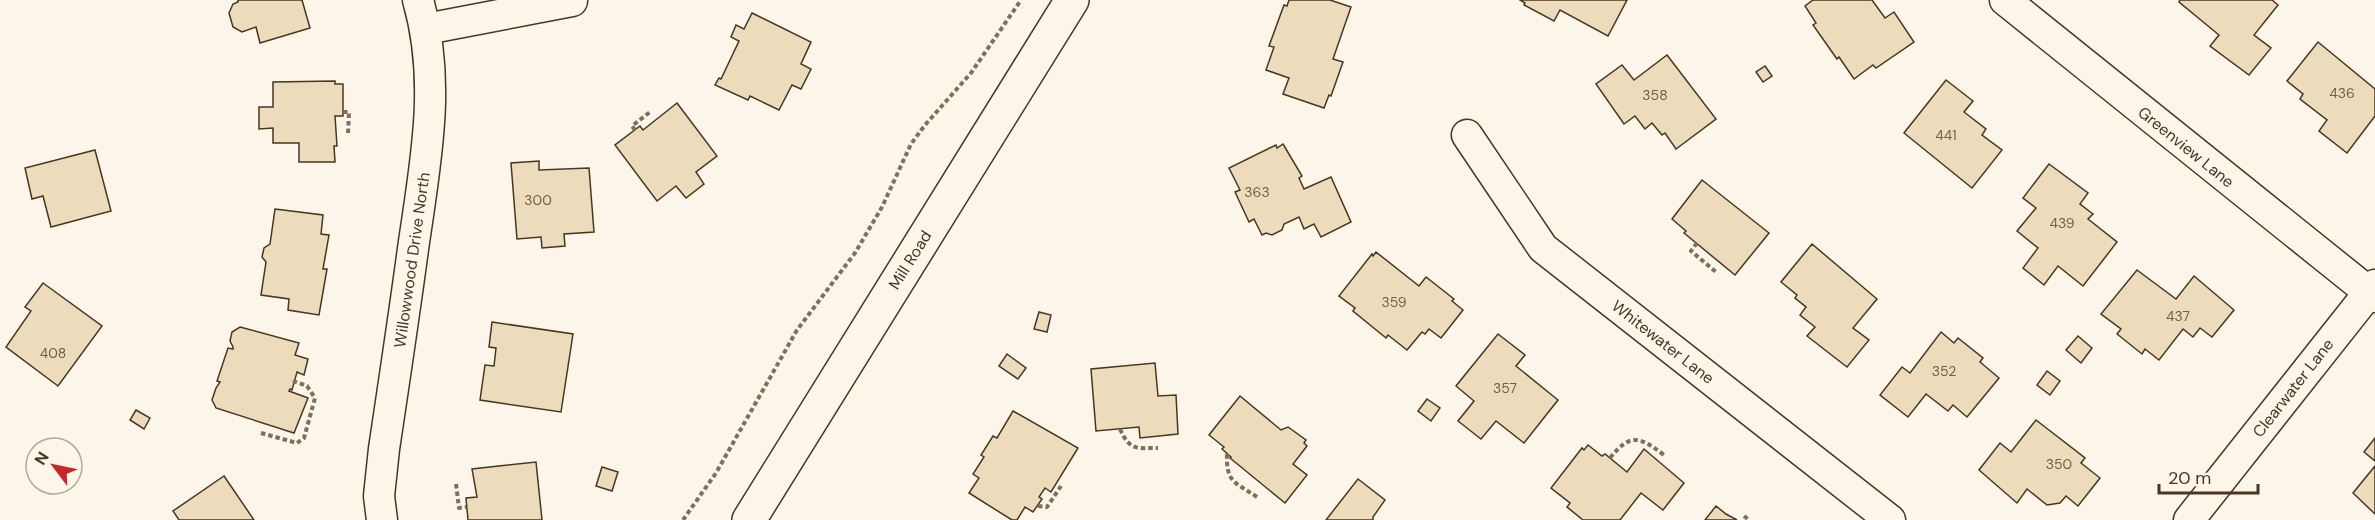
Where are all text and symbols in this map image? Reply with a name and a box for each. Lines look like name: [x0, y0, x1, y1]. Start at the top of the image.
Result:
house number: 436: [2329, 84, 2355, 102]
house number: 358: [1642, 86, 1668, 104]
street label: Greenview Lane: [2134, 102, 2238, 192]
house number: 441: [1935, 126, 1957, 144]
street label: Willowwood Drive North: [389, 171, 435, 349]
house number: 363: [1244, 183, 1270, 201]
house number: 300: [524, 191, 552, 209]
house number: 439: [2049, 214, 2075, 232]
street label: Mill Road: [884, 226, 936, 294]
house number: 359: [1381, 293, 1407, 311]
street label: Whitewater Lane: [1607, 295, 1719, 389]
house number: 437: [2166, 307, 2190, 325]
street label: Clearwater Lane: [2248, 334, 2338, 442]
house number: 408: [40, 344, 66, 362]
house number: 352: [1932, 362, 1956, 380]
house number: 357: [1493, 379, 1517, 397]
north arrow: [24, 436, 84, 496]
text: N: [30, 448, 54, 469]
house number: 350: [2046, 455, 2072, 473]
scale bar: [2159, 457, 2258, 495]
text: 20 m: [2168, 466, 2211, 490]

